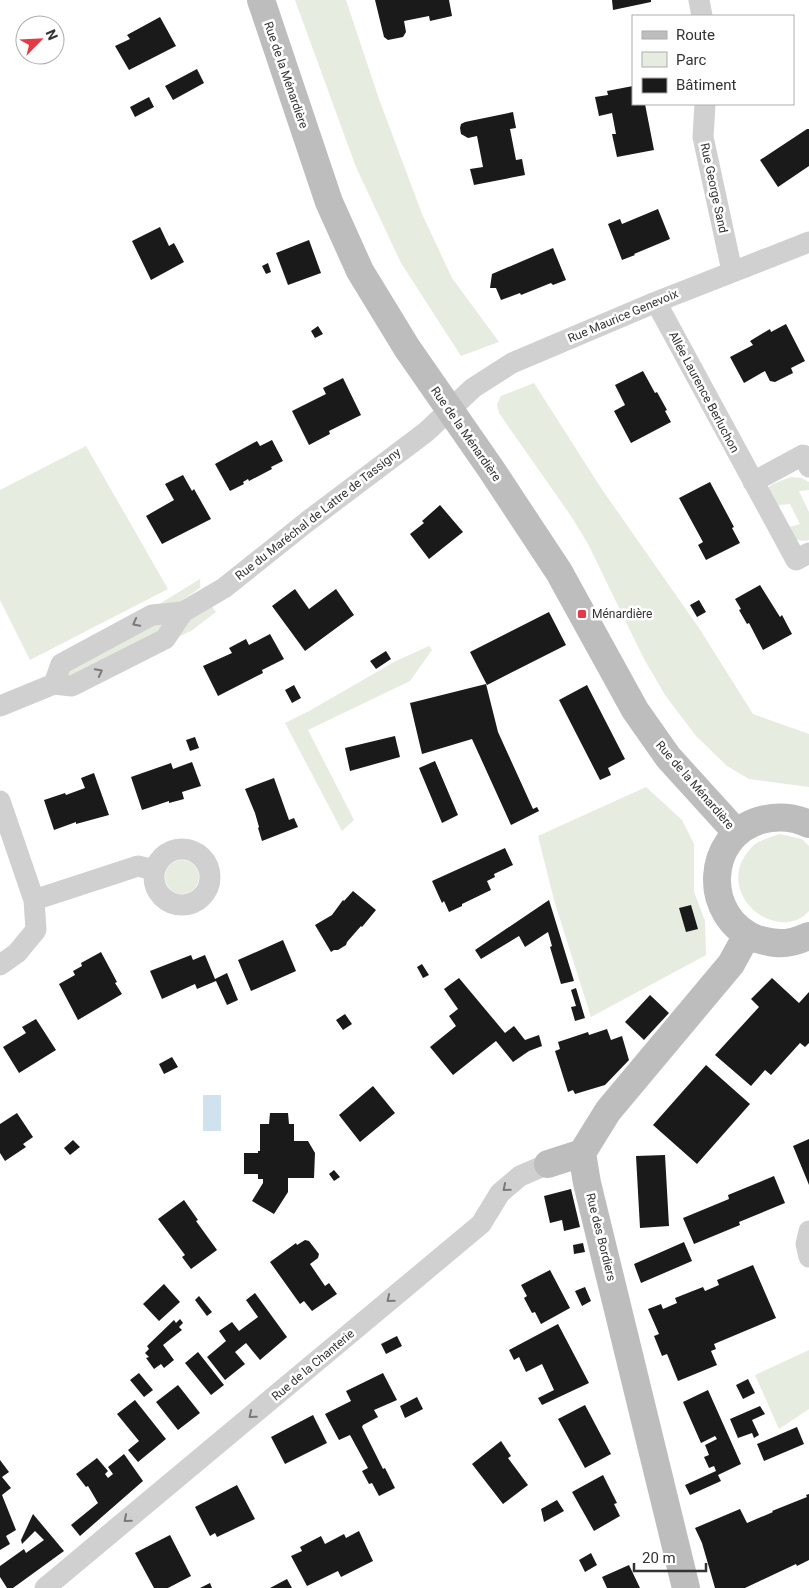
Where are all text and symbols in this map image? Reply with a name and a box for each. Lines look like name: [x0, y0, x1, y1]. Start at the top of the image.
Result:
north arrow: [15, 15, 65, 65]
legend: [632, 15, 794, 105]
street label: Rue de la Ménardière: [261, 20, 311, 130]
text: Route: [676, 26, 715, 44]
text: N: [43, 27, 61, 42]
text: Parc: [676, 51, 706, 69]
text: Bâtiment: [676, 76, 736, 94]
street label: Rue George Sand: [698, 142, 730, 234]
street label: Rue Maurice Genevoix: [566, 286, 680, 346]
street label: Allée Laurence Berluchon: [666, 329, 742, 455]
street label: Rue de la Ménardière: [428, 384, 504, 484]
street label: Rue du Maréchal de Lattre de Tassigny: [233, 445, 404, 583]
place label: Ménardière: [592, 607, 652, 621]
marker: Ménardière: [576, 608, 588, 620]
one-way arrow: [132, 617, 141, 627]
one-way arrow: [94, 668, 103, 678]
street label: Rue de la Ménardière: [653, 738, 737, 832]
one-way arrow: [503, 1182, 512, 1191]
street label: Rue des Bordiers: [583, 1192, 619, 1282]
one-way arrow: [387, 1294, 396, 1303]
street label: Rue de la Chanterie: [269, 1327, 357, 1403]
one-way arrow: [249, 1409, 258, 1418]
one-way arrow: [124, 1513, 133, 1522]
scale bar: [634, 1540, 706, 1572]
text: 20 m: [642, 1549, 676, 1567]

